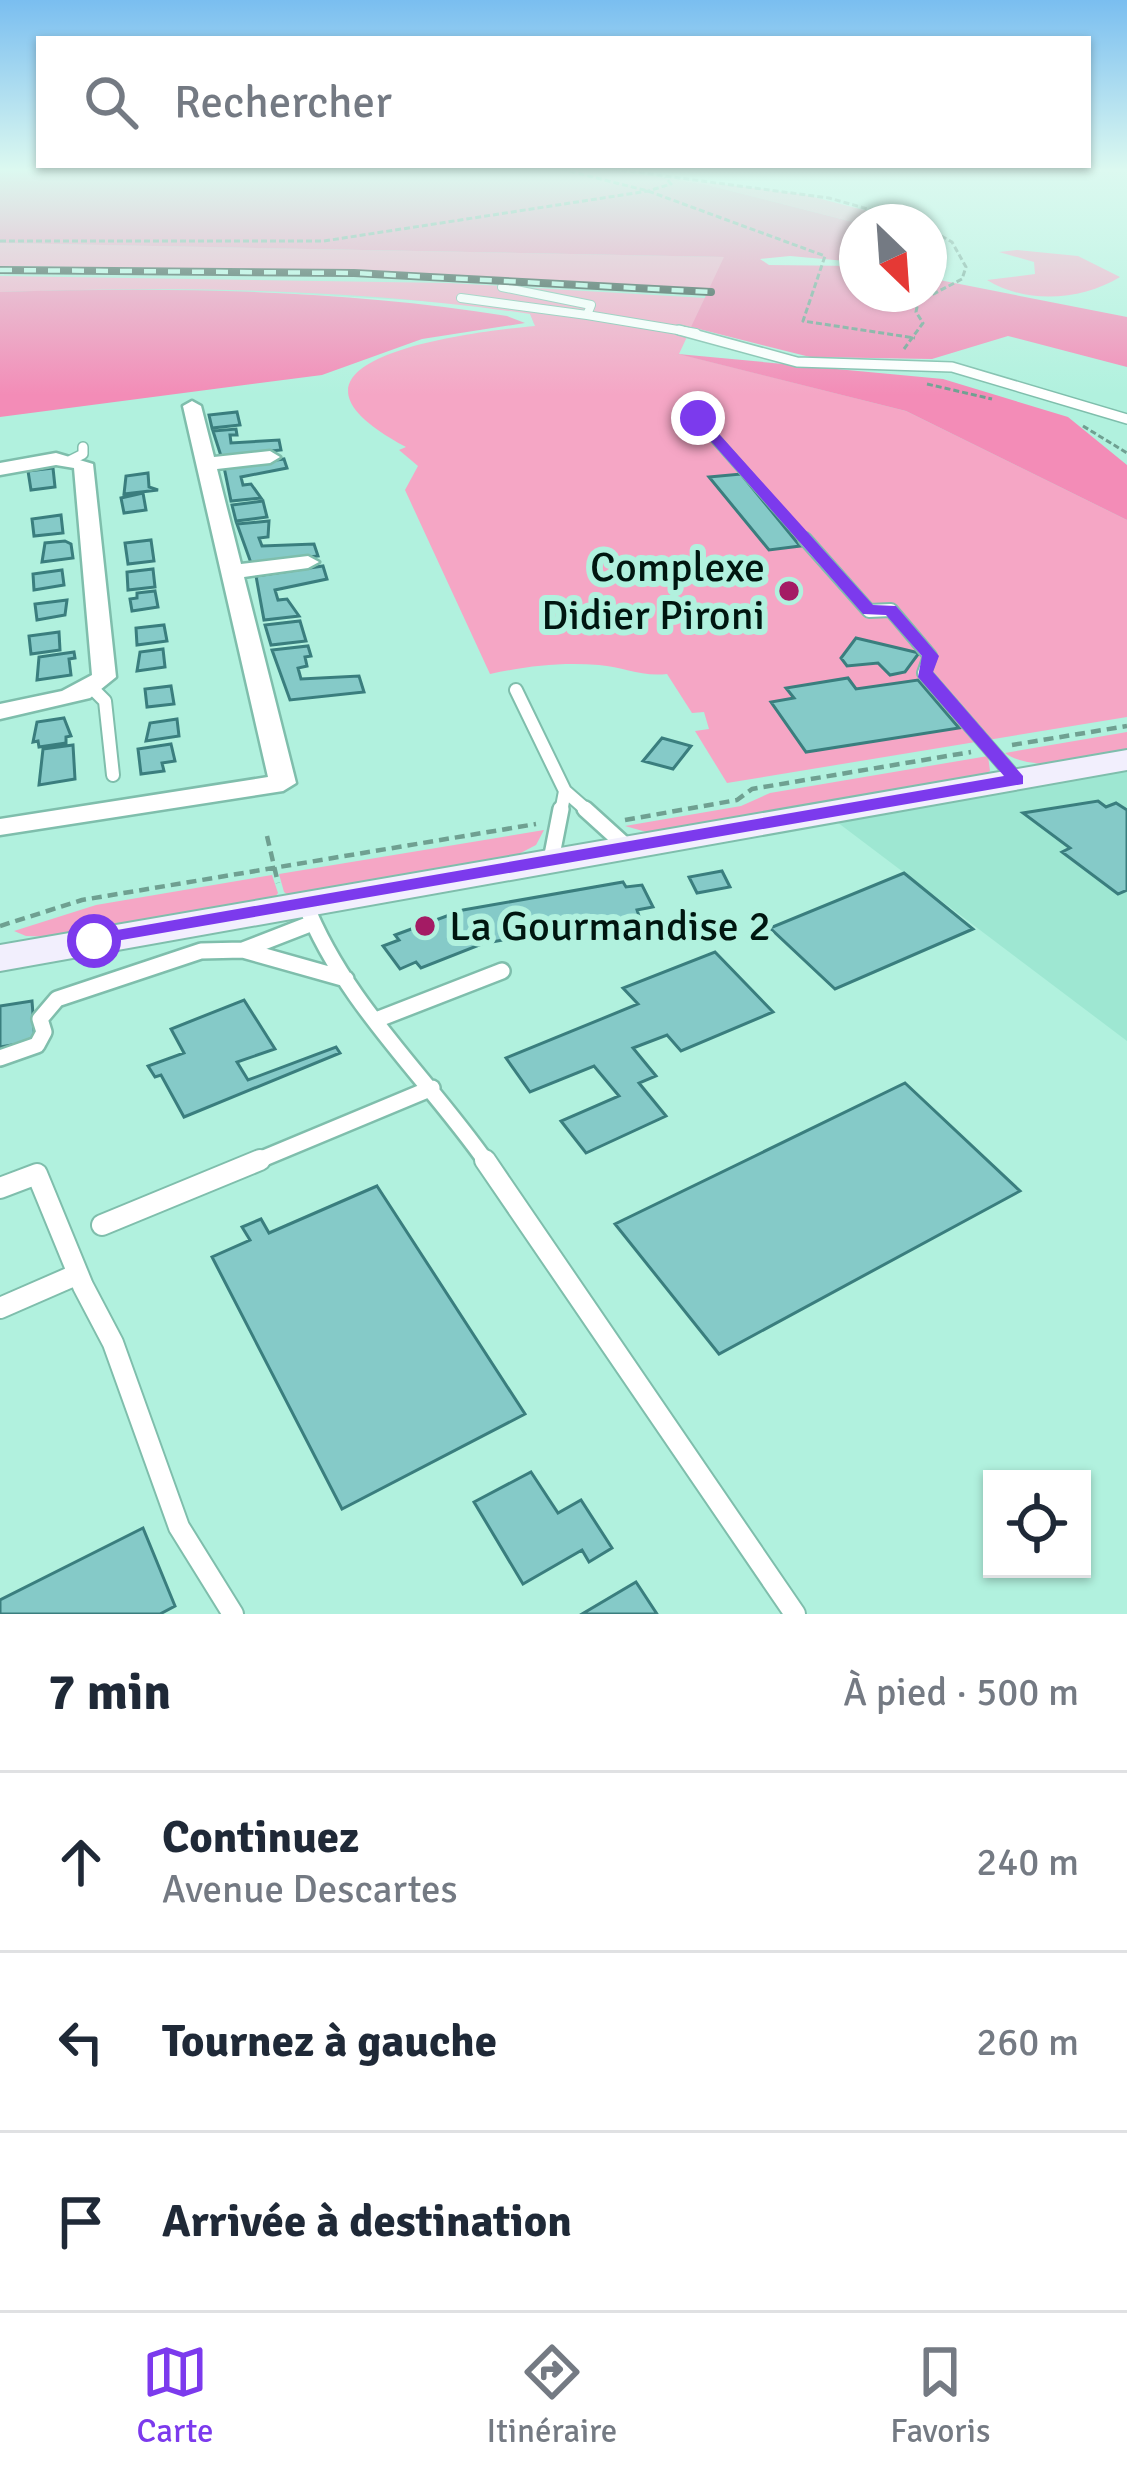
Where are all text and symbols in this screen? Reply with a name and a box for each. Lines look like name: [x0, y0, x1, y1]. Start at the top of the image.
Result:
search box: [36, 36, 1091, 168]
icon: search: [78, 69, 144, 135]
text: Rechercher: [174, 75, 392, 130]
north arrow: [839, 204, 947, 312]
route end: [671, 391, 725, 445]
place label: Complexe Didier Pironi: [541, 542, 765, 641]
marker: Complexe Didier Pironi: [776, 578, 802, 604]
place label: La Gourmandise 2: [449, 901, 771, 952]
marker: La Gourmandise 2: [412, 913, 438, 939]
route start: [67, 914, 121, 968]
map controls: [983, 1470, 1091, 1578]
button: locate: [983, 1470, 1091, 1578]
text: 7 min: [48, 1661, 171, 1724]
text: À pied · 500 m: [843, 1668, 1079, 1716]
text: Continuez: [162, 1810, 359, 1865]
icon: ahead: [48, 1829, 114, 1895]
text: 240 m: [976, 1838, 1079, 1886]
text: Avenue Descartes: [162, 1865, 458, 1913]
icon: left: [48, 2009, 114, 2075]
text: Tournez à gauche: [162, 2014, 497, 2069]
text: 260 m: [976, 2018, 1079, 2066]
icon: arrive: [48, 2189, 114, 2255]
text: Arrivée à destination: [162, 2194, 572, 2249]
tab: Carte: [137, 2339, 214, 2452]
tab: Itinéraire: [487, 2339, 617, 2452]
tab: Favoris: [890, 2339, 990, 2452]

